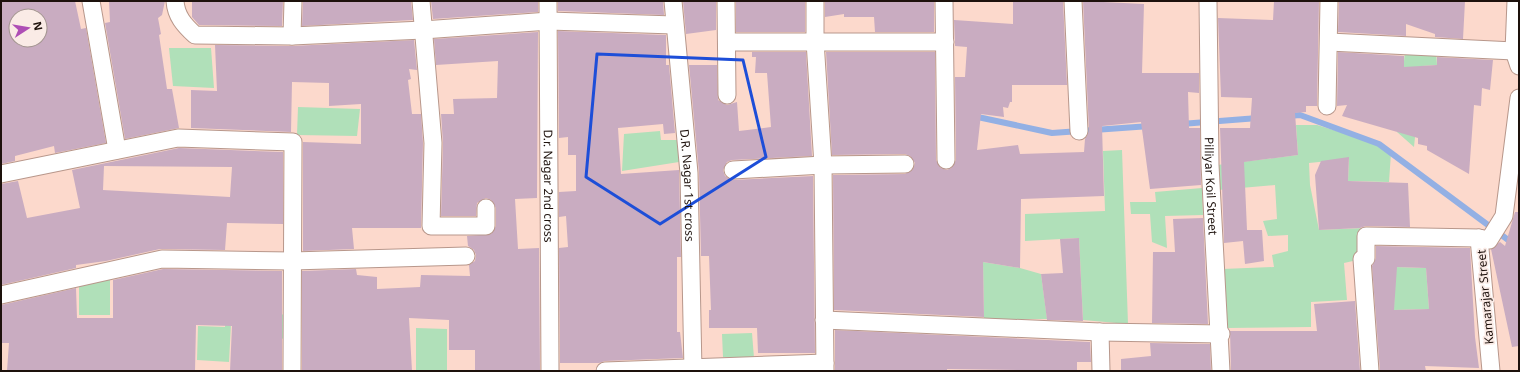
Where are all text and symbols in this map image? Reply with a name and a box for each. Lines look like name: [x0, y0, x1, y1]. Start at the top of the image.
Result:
north arrow: [8, 8, 48, 48]
text: N: [30, 20, 47, 32]
street label: D.R. Nagar 1st cross: [676, 128, 699, 242]
street label: D.r. Nagar 2nd cross: [540, 129, 558, 243]
street label: Pilliyar Koil Street: [1201, 137, 1222, 236]
street label: Kamarajar Street: [1472, 248, 1498, 345]

